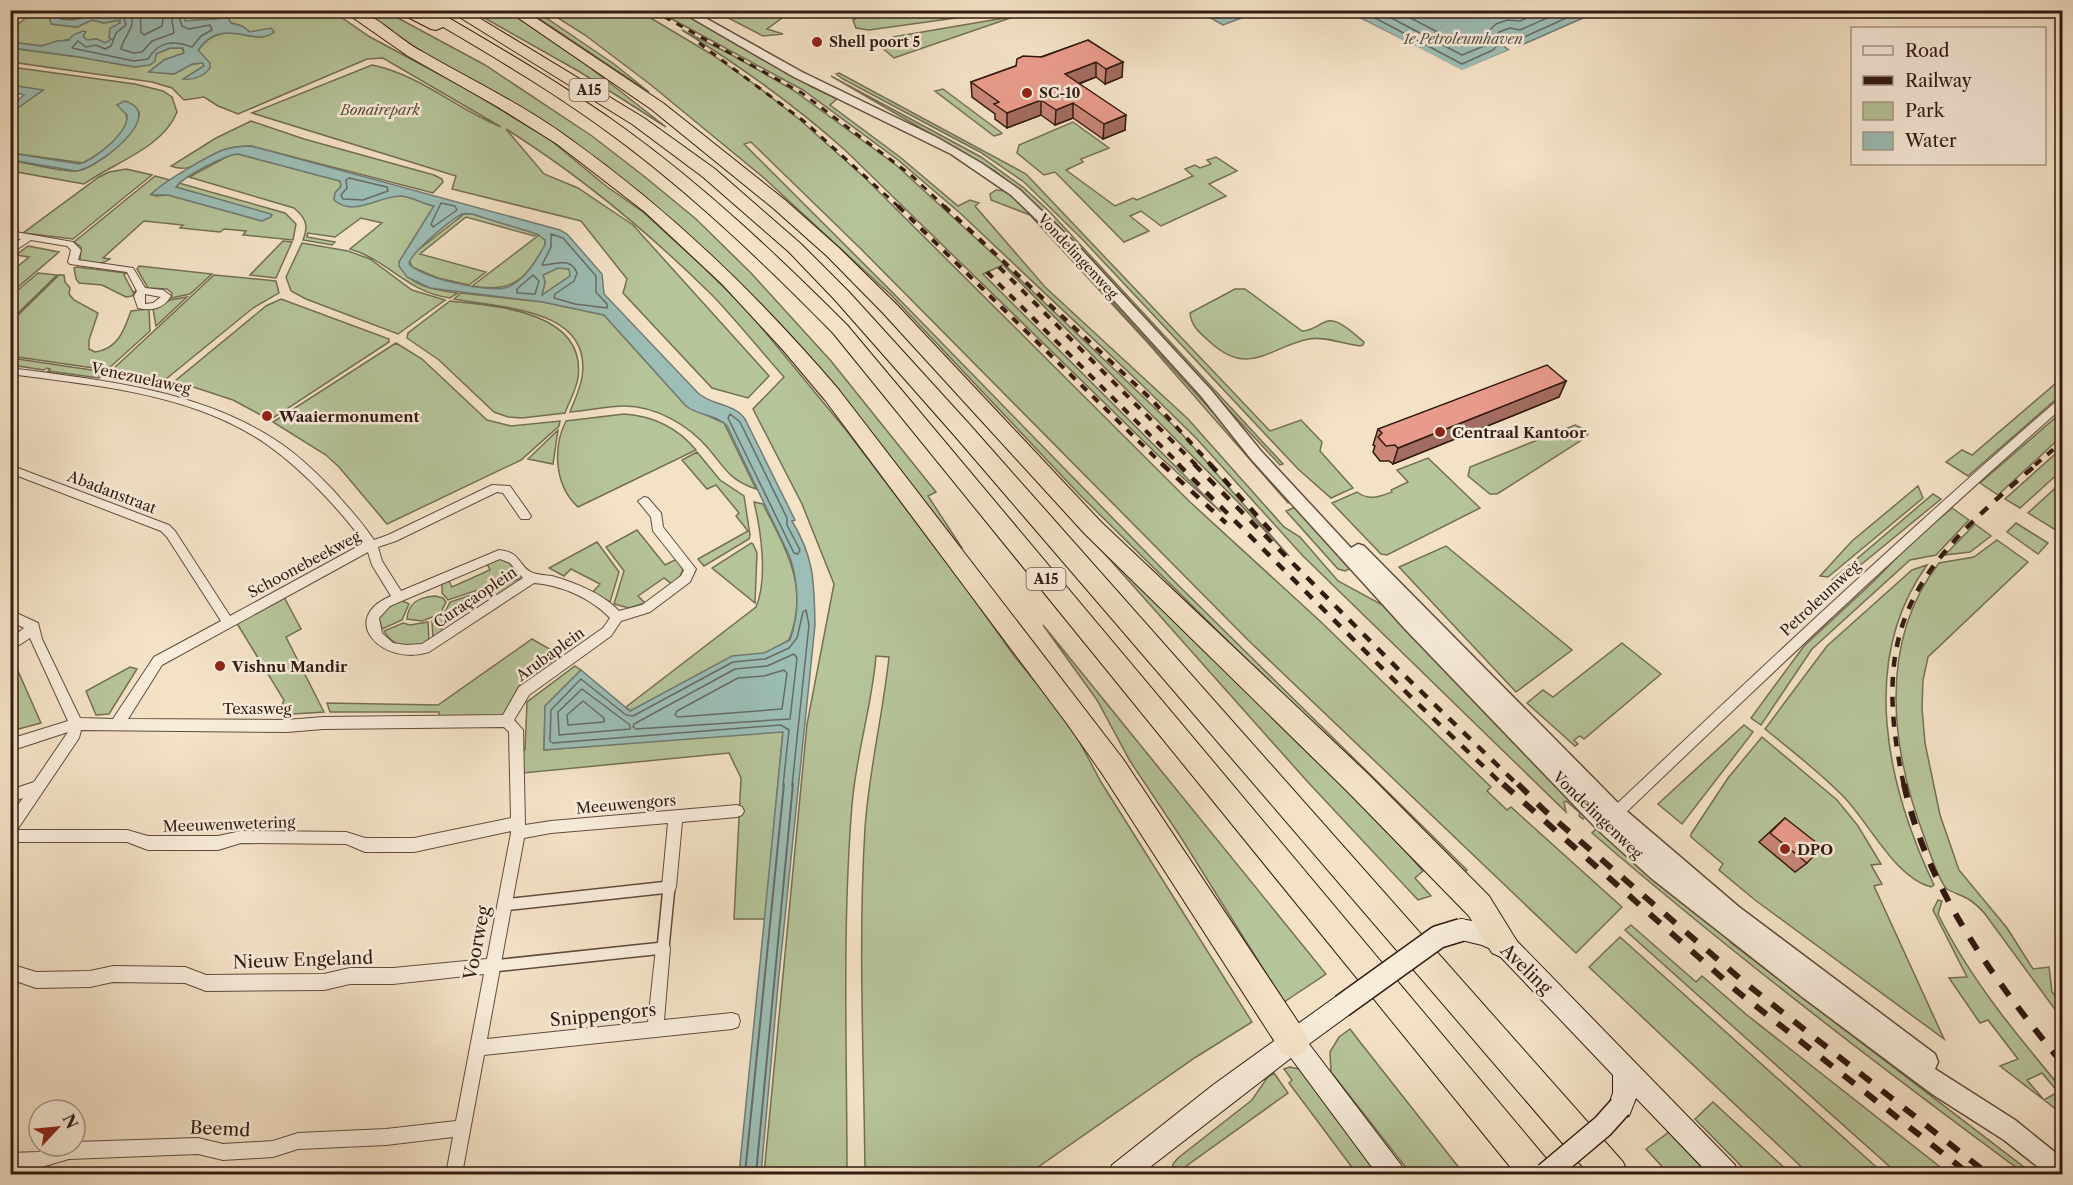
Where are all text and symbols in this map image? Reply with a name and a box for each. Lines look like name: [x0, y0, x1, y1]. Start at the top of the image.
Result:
legend: [1851, 27, 2046, 165]
water label: 1e Petroleumhaven: [1402, 30, 1523, 48]
place label: Shell poort 5: [829, 33, 920, 51]
marker: Shell poort 5: [810, 35, 824, 49]
text: Road: [1905, 40, 1950, 62]
text: Railway: [1905, 70, 1973, 92]
road number: A15: [570, 79, 608, 101]
place label: SC-10: [1039, 84, 1080, 102]
marker: SC-10: [1020, 86, 1034, 100]
text: Park: [1905, 100, 1946, 122]
park label: Bonairepark: [339, 101, 421, 119]
text: Water: [1904, 130, 1957, 152]
street label: Vondelingenweg: [1033, 209, 1122, 303]
street label: Venezuelaweg: [88, 358, 193, 398]
place label: Waaiermonument: [278, 407, 419, 426]
marker: Waaiermonument: [260, 409, 274, 423]
place label: Centraal Kantoor: [1452, 423, 1587, 442]
marker: Centraal Kantoor: [1433, 425, 1447, 439]
street label: Abadanstraat: [64, 466, 160, 518]
street label: Schoonebeekweg: [244, 526, 364, 602]
street label: Petroleumweg: [1776, 556, 1864, 640]
street label: Curaçaoplein: [430, 562, 521, 632]
road number: A15: [1026, 568, 1066, 590]
street label: Arubaplein: [511, 623, 588, 686]
place label: Vishnu Mandir: [231, 657, 348, 676]
marker: Vishnu Mandir: [213, 659, 227, 673]
street label: Texasweg: [222, 699, 292, 718]
street label: Vondelingenweg: [1548, 767, 1647, 863]
street label: Meeuwengors: [575, 790, 677, 818]
street label: Meeuwenwetering: [163, 812, 296, 836]
place label: DPO: [1797, 840, 1833, 859]
marker: DPO: [1778, 842, 1792, 856]
street label: Voorweg: [459, 904, 495, 983]
street label: Aveling: [1495, 938, 1557, 999]
street label: Nieuw Engeland: [232, 947, 374, 973]
street label: Snippengors: [549, 998, 657, 1032]
north arrow: [27, 1098, 87, 1158]
text: N: [58, 1111, 83, 1132]
street label: Beemd: [189, 1116, 251, 1142]

